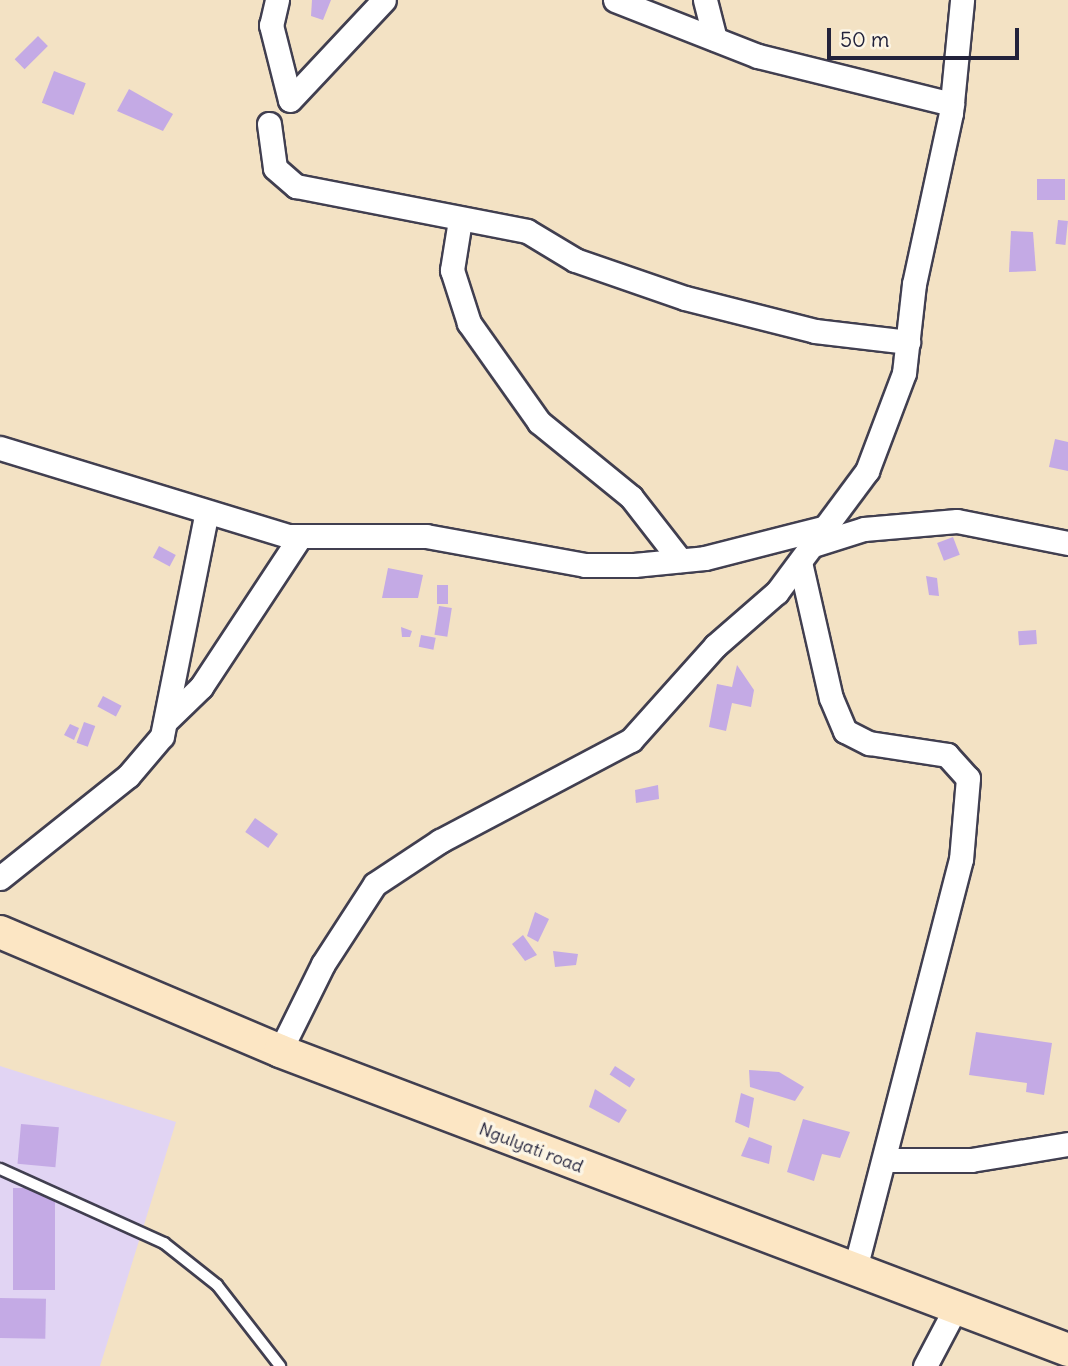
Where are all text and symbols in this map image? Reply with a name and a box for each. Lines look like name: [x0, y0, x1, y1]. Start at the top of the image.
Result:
scale bar: [830, 14, 1023, 58]
text: 50 m: [840, 26, 889, 53]
street label: Ngulyati road: [476, 1118, 586, 1178]

